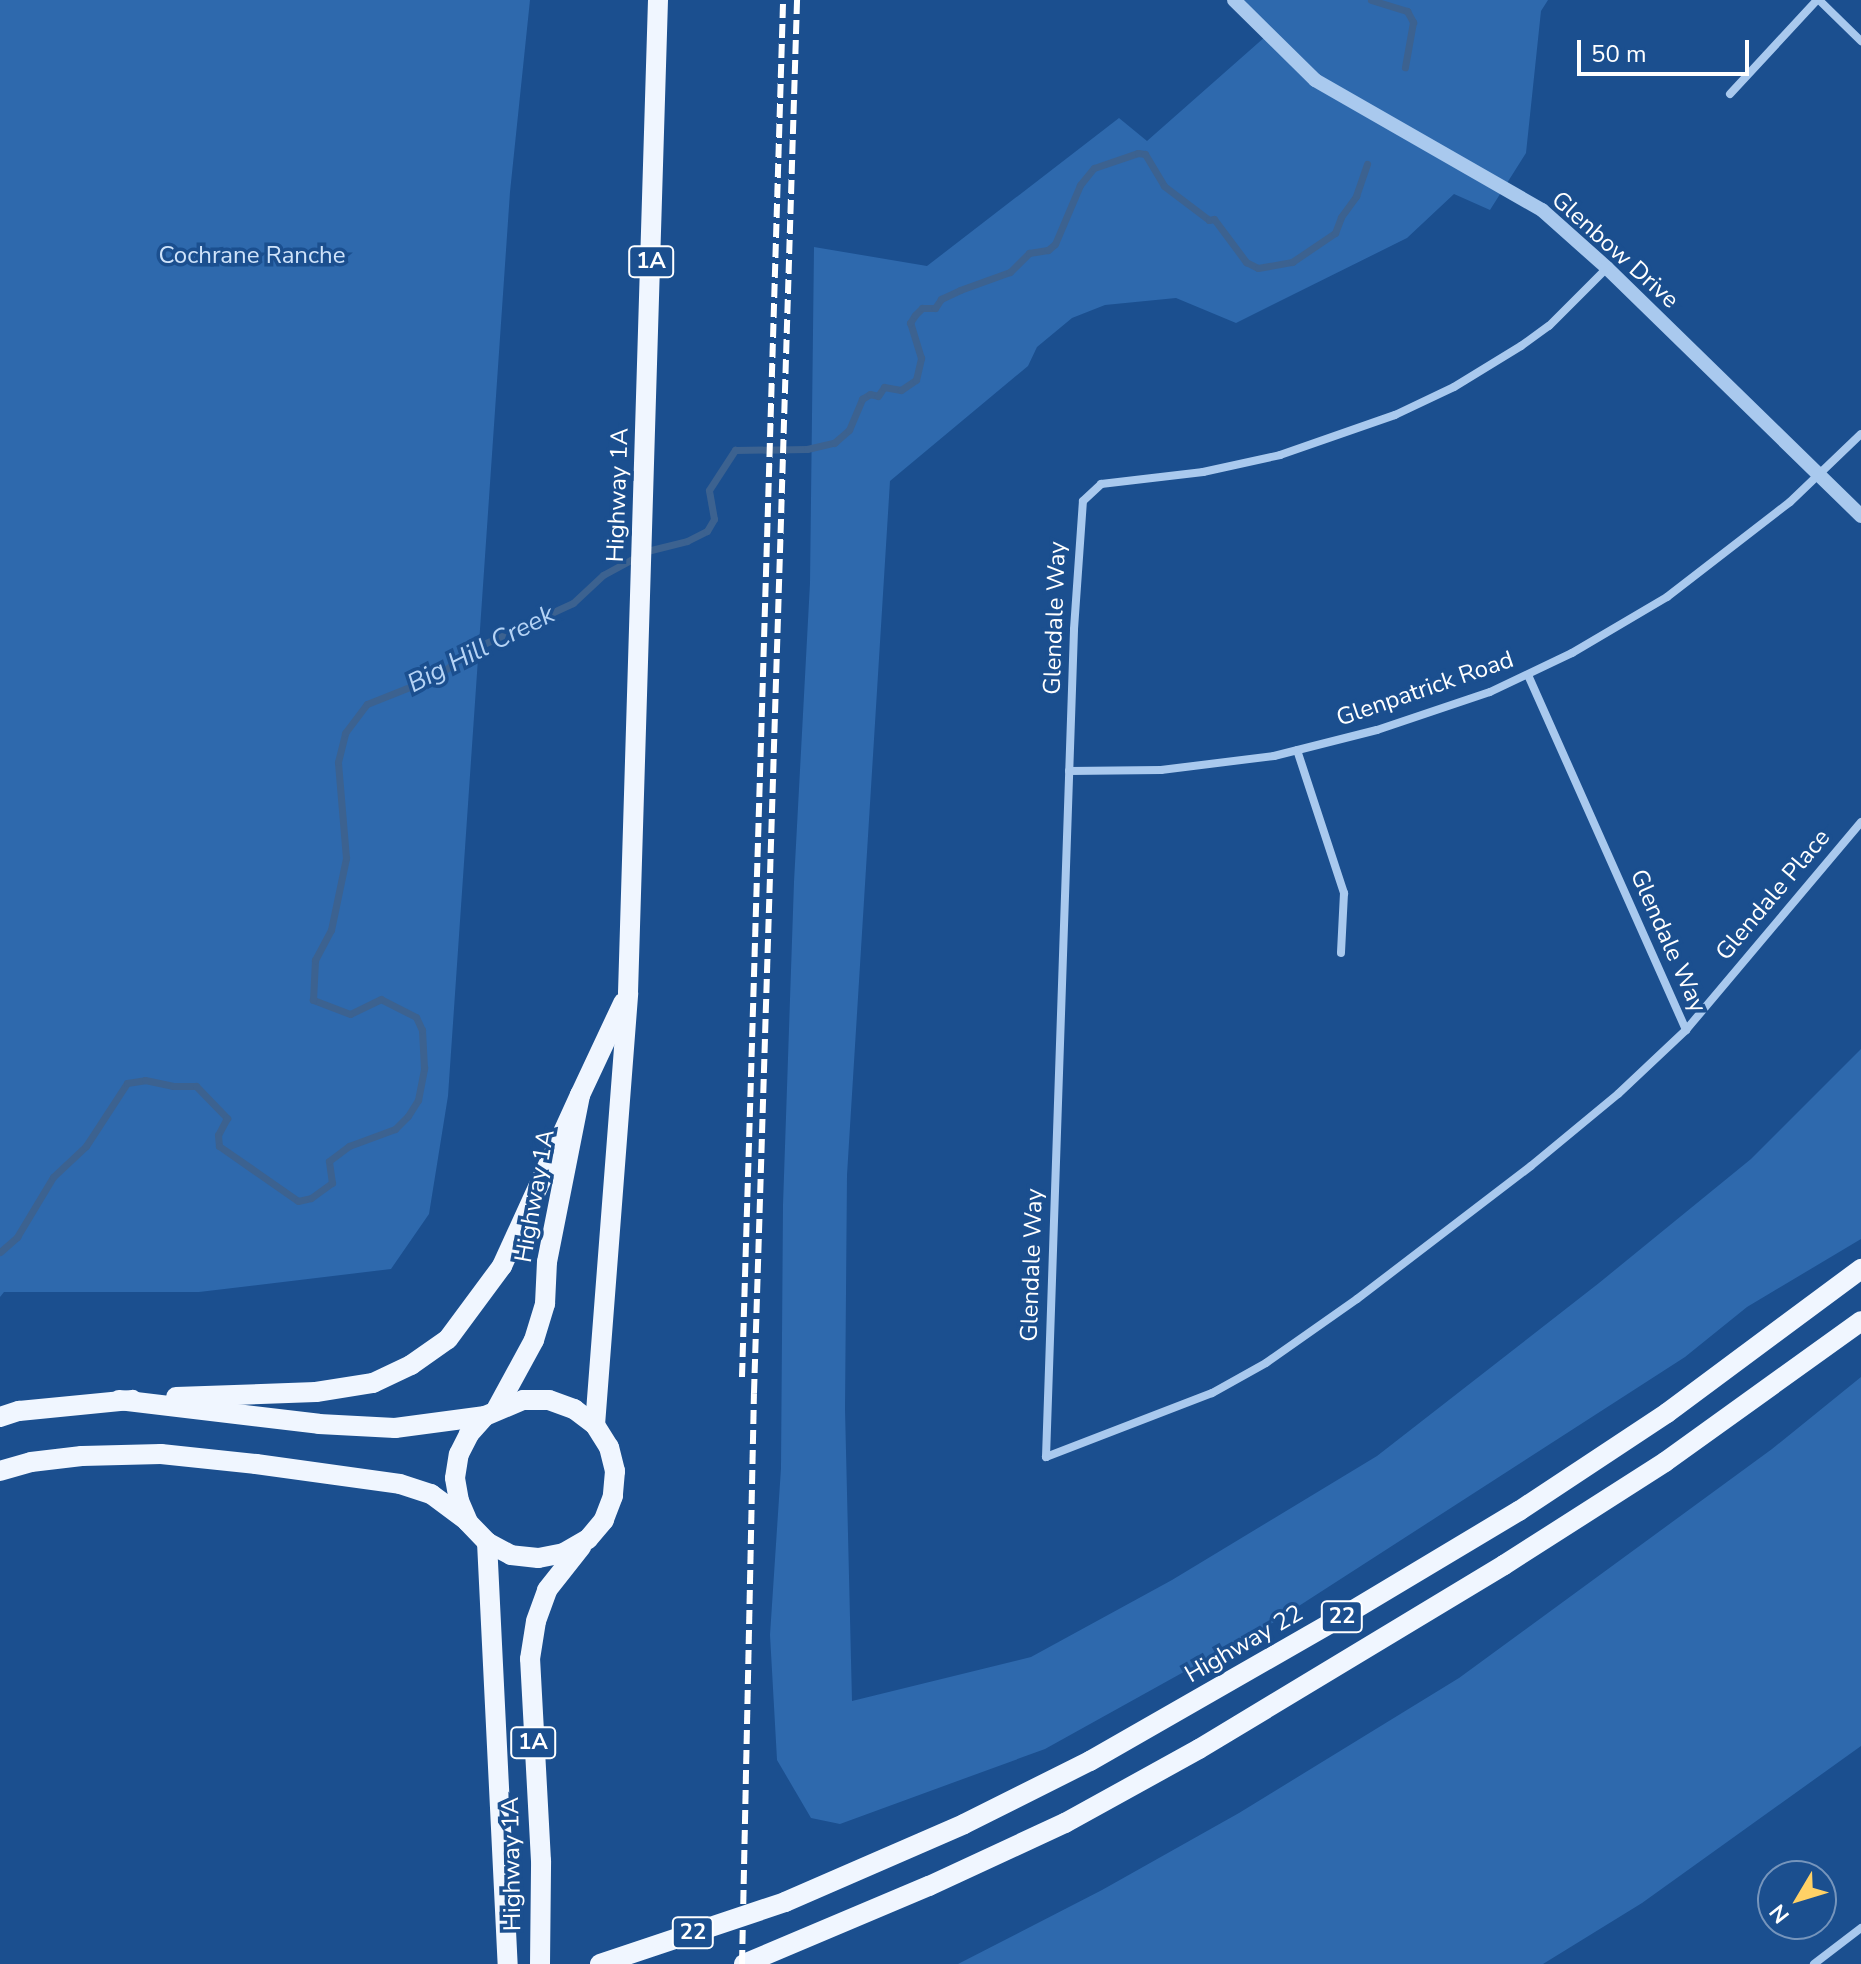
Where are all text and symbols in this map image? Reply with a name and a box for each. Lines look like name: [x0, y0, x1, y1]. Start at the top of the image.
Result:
scale bar: [1581, 24, 1753, 74]
text: 50 m: [1591, 38, 1647, 70]
street label: Glenbow Drive: [1545, 185, 1685, 315]
park label: Cochrane Ranche: [158, 242, 346, 270]
road number: 1A: [627, 244, 675, 280]
street label: Highway 1A: [601, 427, 635, 563]
street label: Glendale Way: [1038, 541, 1072, 695]
water label: Big Hill Creek: [402, 599, 560, 699]
street label: Glenpatrick Road: [1333, 645, 1517, 733]
street label: Glendale Place: [1710, 824, 1836, 966]
street label: Glendale Way: [1624, 865, 1712, 1017]
street label: Highway 1A: [509, 1127, 561, 1265]
street label: Glendale Way: [1015, 1188, 1049, 1342]
street label: Highway 22: [1180, 1599, 1308, 1689]
road number: 22: [1320, 1599, 1364, 1635]
road number: 1A: [509, 1725, 557, 1761]
street label: Highway 1A: [496, 1797, 528, 1931]
north arrow: [1757, 1860, 1837, 1940]
text: N: [1763, 1898, 1797, 1929]
road number: 22: [671, 1915, 715, 1951]

